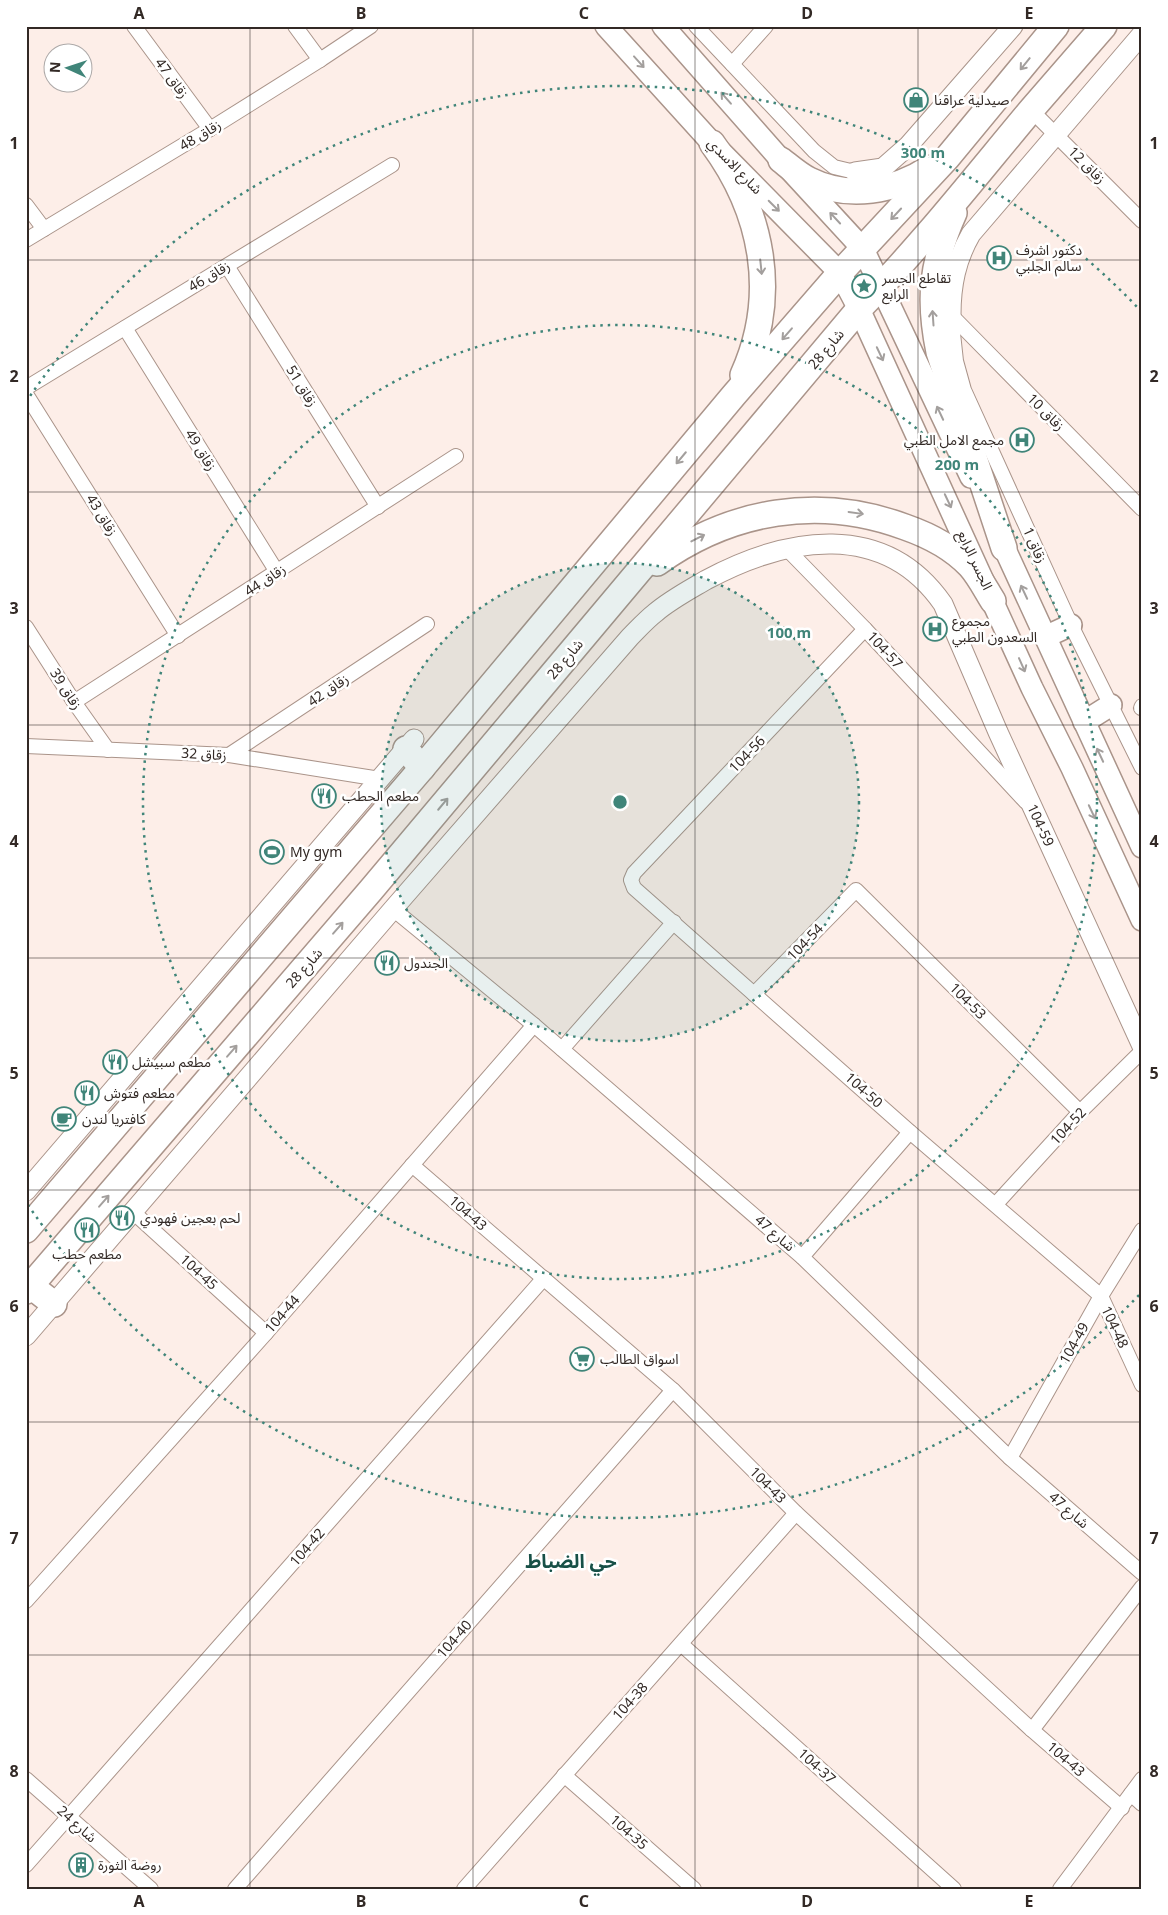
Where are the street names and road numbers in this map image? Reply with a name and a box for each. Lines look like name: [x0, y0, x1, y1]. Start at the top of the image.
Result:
street label: زقاق 47: [151, 54, 193, 102]
street label: زقاق 48: [175, 115, 224, 154]
street label: شارع الاسدي: [702, 133, 767, 200]
street label: زقاق 12: [1065, 142, 1110, 187]
street label: زقاق 46: [184, 256, 233, 295]
street label: شارع 28: [803, 325, 850, 374]
street label: زقاق 51: [282, 361, 323, 410]
street label: زقاق 10: [1024, 389, 1069, 434]
street label: زقاق 49: [181, 425, 222, 474]
street label: زقاق 43: [82, 490, 123, 539]
street label: زقاق 1: [1019, 524, 1052, 566]
street label: الجسر الرابع: [952, 527, 998, 594]
street label: زقاق 44: [240, 559, 289, 600]
street label: 104-57: [863, 627, 908, 672]
street label: شارع 28: [542, 635, 589, 684]
street label: زقاق 39: [46, 664, 87, 713]
street label: زقاق 42: [304, 669, 352, 710]
street label: 104-56: [724, 731, 769, 776]
street label: زقاق 32: [181, 743, 227, 764]
street label: 104-59: [1023, 801, 1059, 849]
street label: 104-54: [782, 919, 827, 964]
street label: شارع 28: [281, 944, 328, 993]
street label: 104-53: [946, 978, 991, 1023]
street label: 104-50: [841, 1068, 887, 1112]
street label: 104-52: [1045, 1103, 1090, 1148]
street label: 104-43: [445, 1191, 491, 1234]
street label: شارع 47: [750, 1210, 799, 1257]
street label: 104-45: [176, 1250, 222, 1294]
street label: 104-44: [260, 1291, 303, 1337]
street label: 104-48: [1097, 1303, 1133, 1351]
street label: 104-49: [1054, 1319, 1093, 1367]
street label: 104-43: [746, 1462, 791, 1507]
street label: شارع 47: [1044, 1487, 1093, 1534]
street label: 104-42: [285, 1524, 328, 1570]
street label: 104-40: [432, 1616, 475, 1662]
street label: 104-38: [608, 1678, 652, 1724]
street label: 104-43: [1043, 1737, 1089, 1780]
street label: 104-37: [794, 1744, 840, 1788]
street label: شارع 24: [52, 1801, 101, 1848]
street label: 104-35: [606, 1810, 652, 1853]

